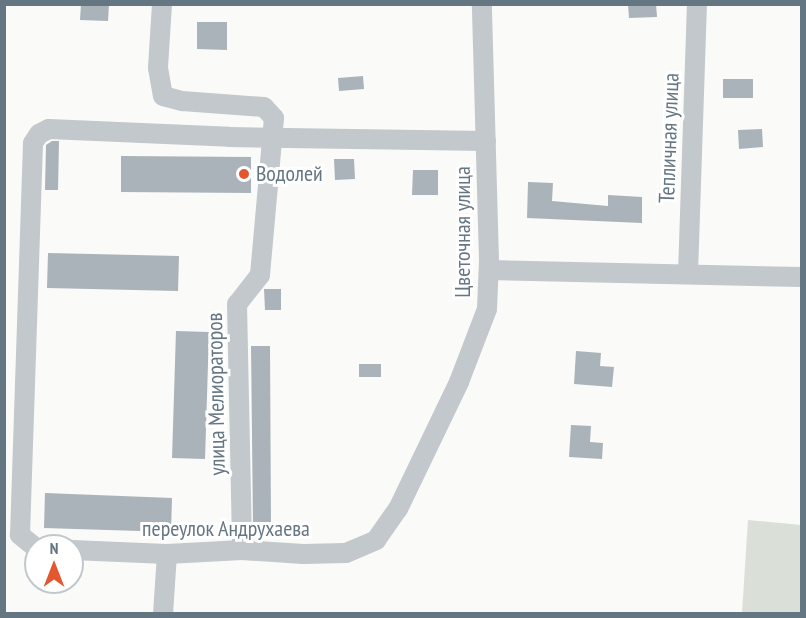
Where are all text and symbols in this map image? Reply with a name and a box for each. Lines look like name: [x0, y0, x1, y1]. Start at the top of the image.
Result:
street label: Тепличная улица: [654, 73, 684, 203]
place label: Водолей: [256, 161, 323, 187]
street label: Цветочная улица: [450, 166, 476, 298]
marker: Водолей: [237, 167, 251, 181]
street label: улица Мелиораторов: [201, 312, 231, 476]
street label: переулок Андрухаева: [142, 516, 310, 542]
north arrow: [24, 534, 84, 594]
text: N: [50, 538, 58, 558]

